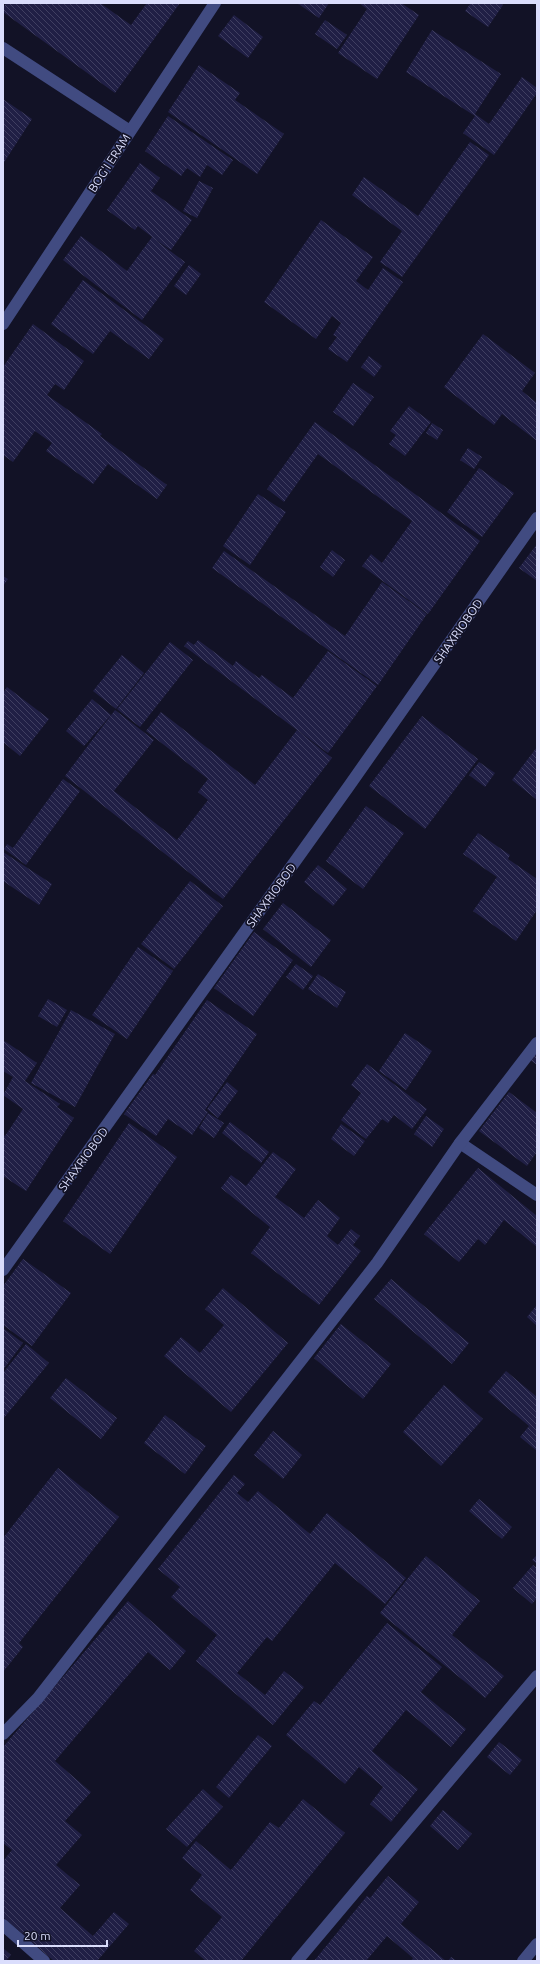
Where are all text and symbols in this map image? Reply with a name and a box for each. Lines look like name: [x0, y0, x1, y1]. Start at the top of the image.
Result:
street label: BOG'I ERAM: [85, 132, 133, 194]
street label: SHAXRIOBOD: [431, 596, 485, 666]
street label: SHAXRIOBOD: [244, 861, 298, 929]
street label: SHAXRIOBOD: [56, 1125, 110, 1193]
scale bar: [18, 1922, 107, 1948]
text: 20 m: [24, 1929, 51, 1942]

